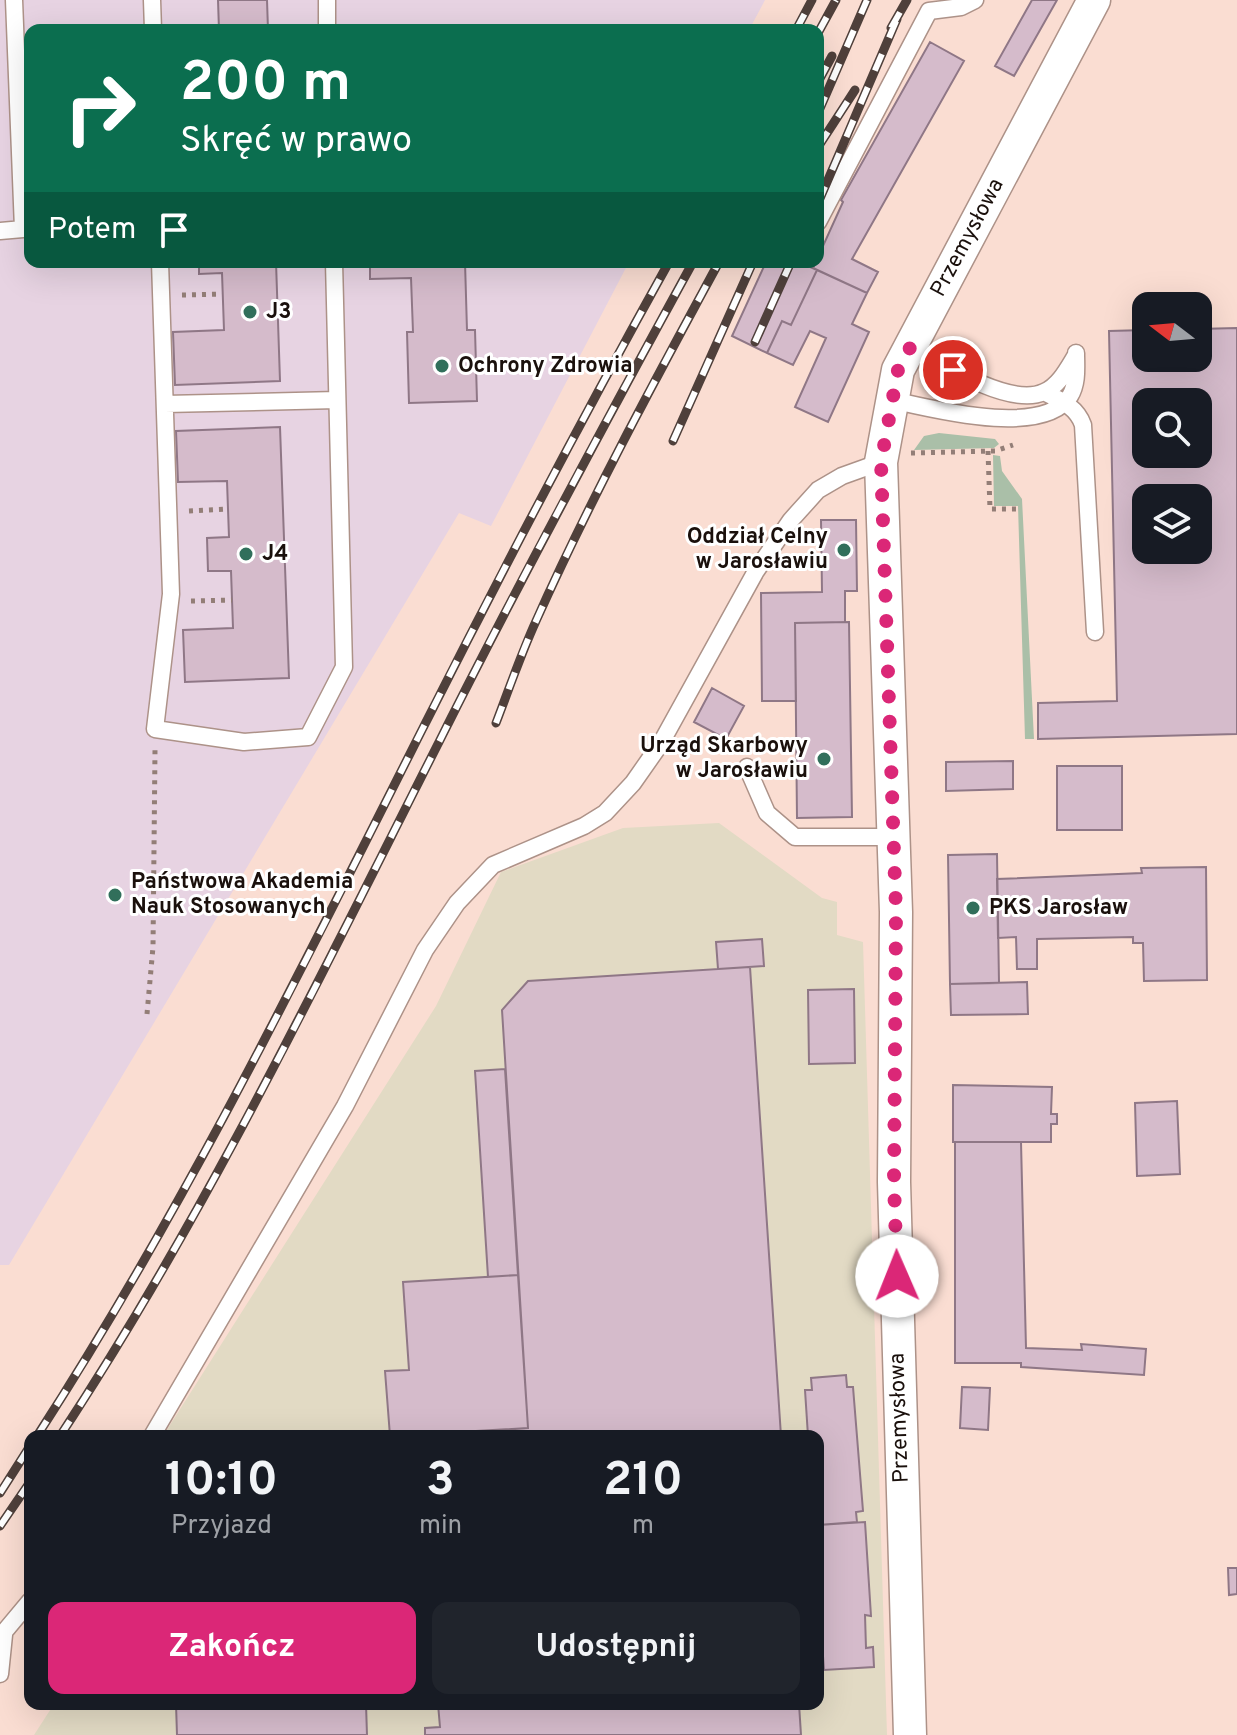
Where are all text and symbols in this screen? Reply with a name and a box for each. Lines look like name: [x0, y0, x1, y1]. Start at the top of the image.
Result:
text: 200 m: [180, 50, 351, 120]
icon: right: [48, 56, 152, 160]
text: Skręć w prawo: [180, 119, 412, 165]
street label: Przemysłowa: [926, 174, 1010, 302]
icon: arrive: [152, 208, 196, 252]
text: Potem: [48, 212, 136, 249]
north arrow: [1132, 292, 1212, 372]
map controls: [1132, 292, 1212, 564]
place label: J3: [266, 299, 291, 326]
marker: J3: [241, 303, 259, 321]
pin: [919, 336, 987, 404]
icon: arrive: [931, 348, 975, 392]
place label: Ochrony Zdrowia: [458, 353, 632, 380]
marker: Ochrony Zdrowia: [433, 357, 451, 375]
button: search: [1132, 388, 1212, 468]
button: layers: [1132, 484, 1212, 564]
place label: Oddział Celny w Jarosławiu: [687, 524, 828, 576]
place label: J4: [262, 541, 288, 568]
marker: Oddział Celny w Jarosławiu: [835, 541, 853, 559]
marker: J4: [237, 545, 255, 563]
place label: Urząd Skarbowy w Jarosławiu: [640, 733, 808, 785]
marker: Urząd Skarbowy w Jarosławiu: [815, 750, 833, 768]
place label: Państwowa Akademia Nauk Stosowanych: [131, 869, 353, 921]
marker: Państwowa Akademia Nauk Stosowanych: [106, 886, 124, 904]
place label: PKS Jarosław: [989, 895, 1128, 922]
marker: PKS Jarosław: [964, 899, 982, 917]
position arrow: [855, 1234, 939, 1318]
street label: Przemysłowa: [884, 1352, 916, 1484]
text: 10:10: [165, 1452, 278, 1512]
text: 3: [426, 1452, 455, 1512]
text: 210: [603, 1452, 683, 1512]
text: Przyjazd: [171, 1510, 272, 1543]
text: min: [419, 1510, 462, 1543]
text: m: [632, 1510, 654, 1543]
button: Zakończ: [48, 1602, 416, 1694]
button: Udostępnij: [432, 1602, 800, 1694]

